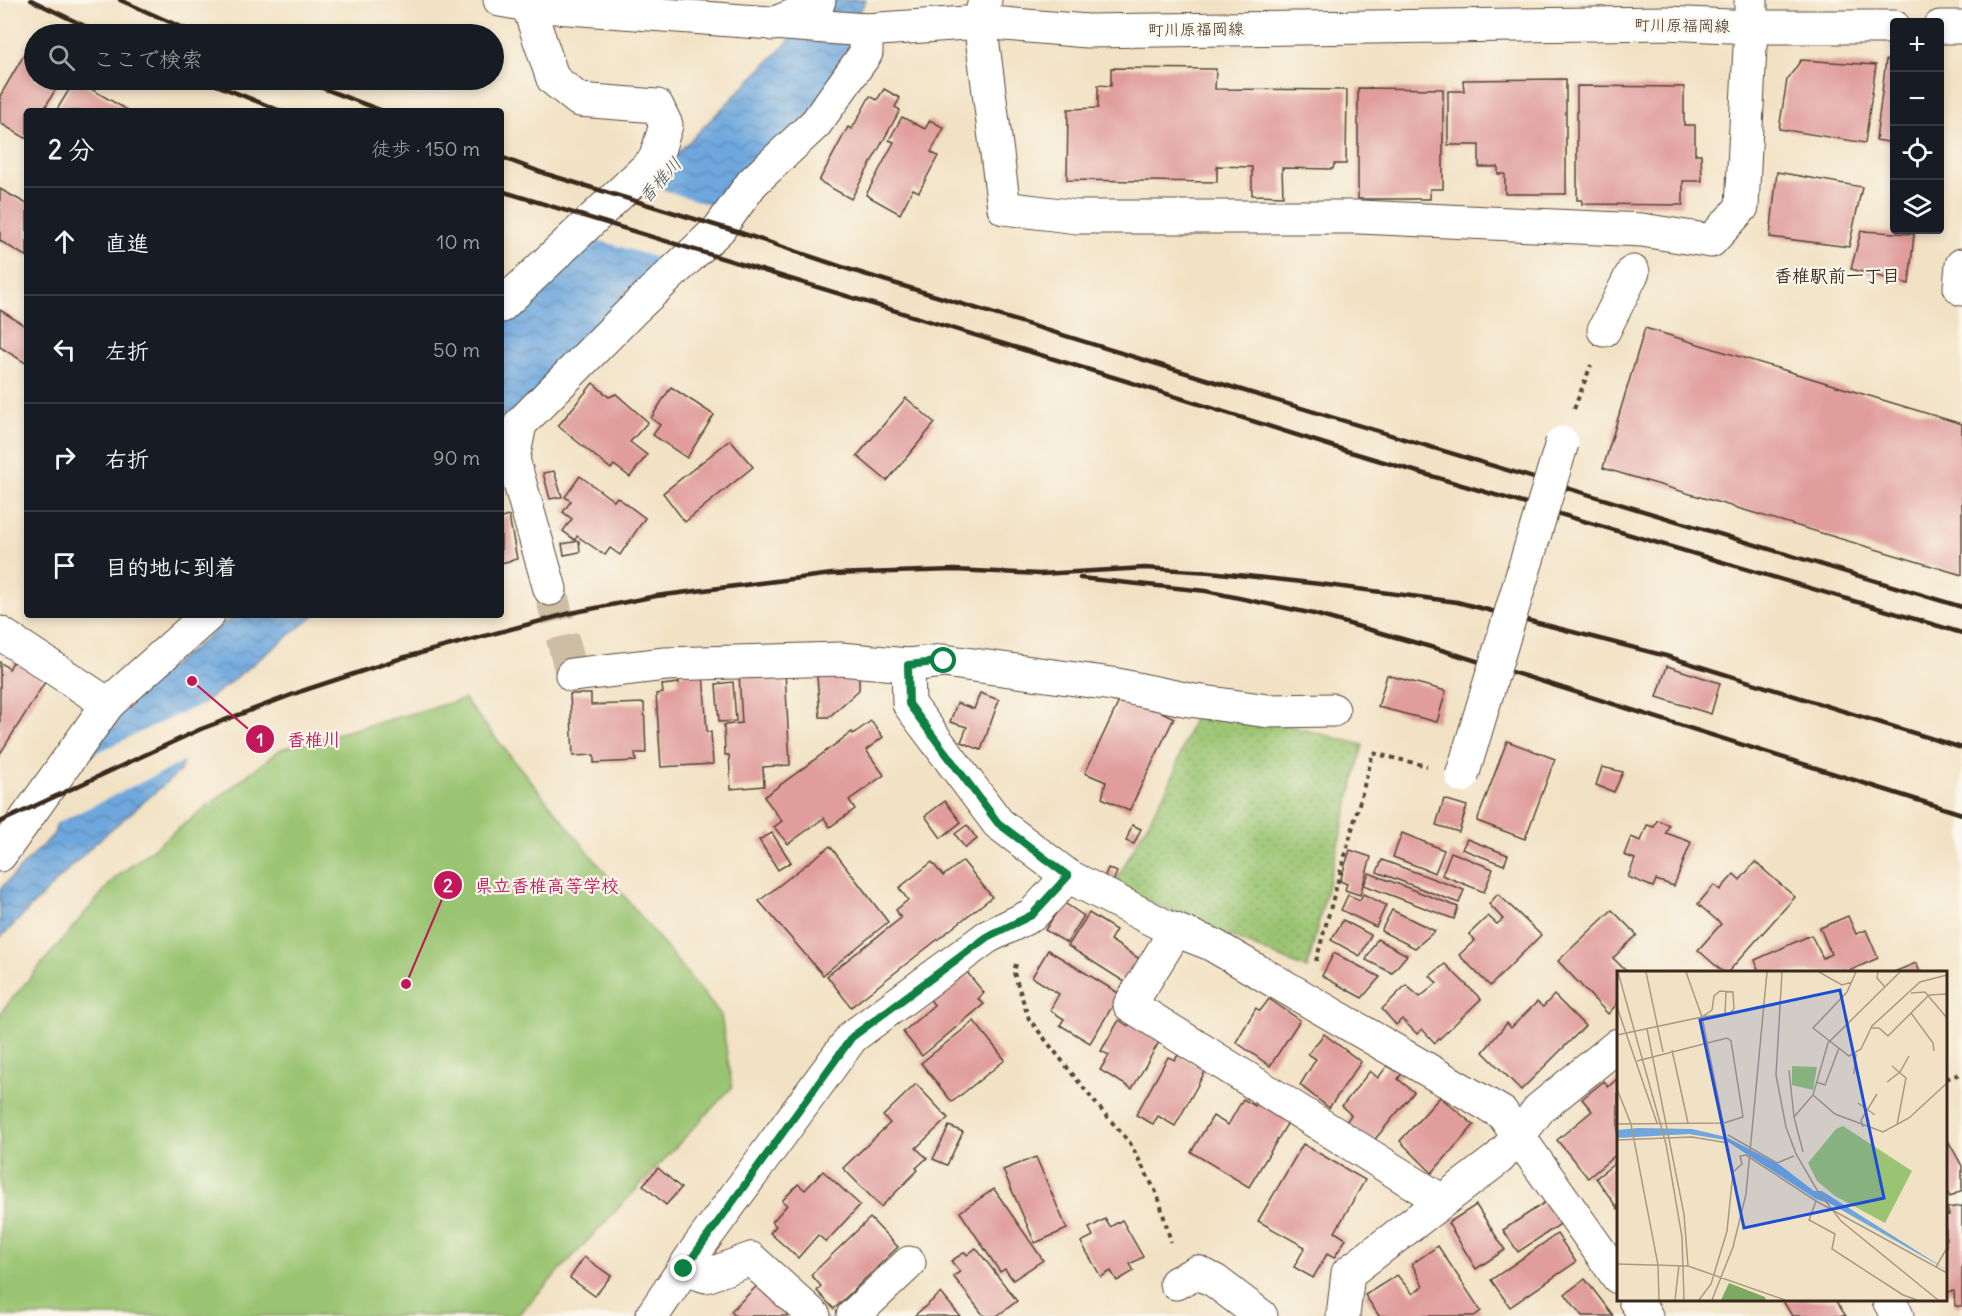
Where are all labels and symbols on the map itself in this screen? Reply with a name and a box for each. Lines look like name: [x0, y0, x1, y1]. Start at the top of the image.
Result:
street label: 町川原福岡線: [1634, 14, 1730, 36]
street label: 町川原福岡線: [1148, 18, 1244, 40]
water label: 香椎川: [633, 152, 687, 208]
district label: 香椎駅前一丁目: [1774, 264, 1900, 287]
route start: [930, 647, 956, 673]
callout: 香椎川: [245, 721, 353, 757]
text: 1: [256, 728, 264, 751]
text: 香椎川: [287, 728, 341, 751]
callout: 県立香椎高等学校: [433, 867, 631, 903]
text: 2: [443, 874, 453, 897]
text: 県立香椎高等学校: [475, 874, 619, 897]
inset map: [1617, 971, 1947, 1301]
route end: [670, 1255, 696, 1281]

